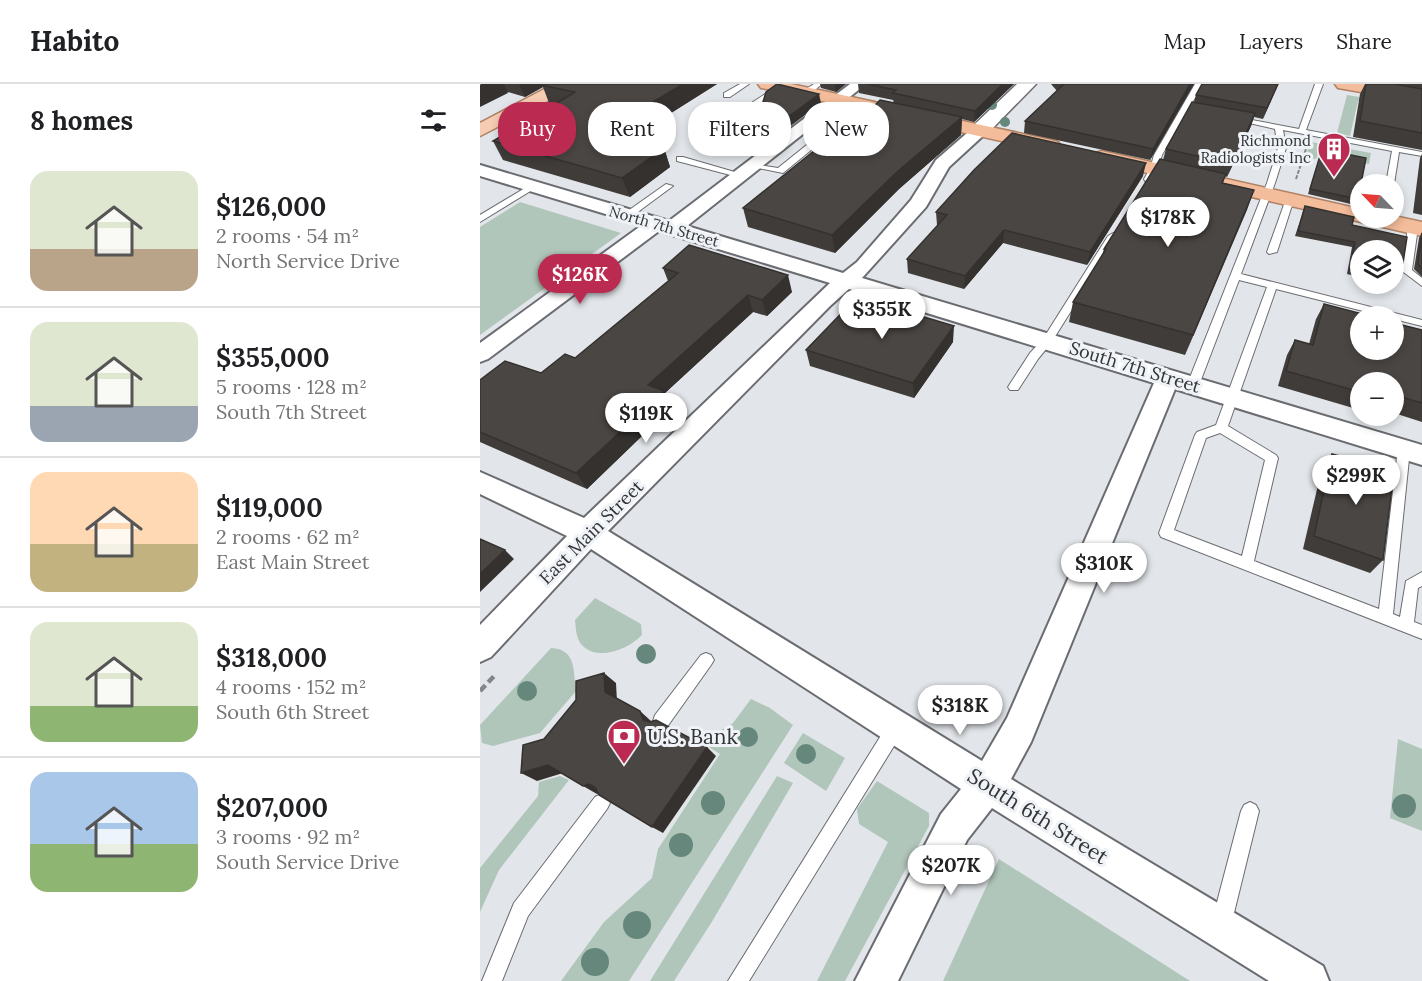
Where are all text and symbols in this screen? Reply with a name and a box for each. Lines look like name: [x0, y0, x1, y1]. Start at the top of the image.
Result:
text: Habito: [30, 23, 119, 59]
text: Map: [1163, 28, 1206, 55]
text: Layers: [1239, 28, 1303, 55]
text: Share: [1336, 28, 1392, 55]
chip: Buy: [498, 102, 576, 156]
chip: Rent: [588, 102, 676, 156]
chip: Filters: [688, 102, 791, 156]
chip: New: [803, 102, 889, 156]
text: 8 homes: [30, 104, 133, 137]
icon: filters: [417, 104, 450, 137]
place label: Richmond Radiologists Inc: [1201, 131, 1311, 167]
building icon: Richmond Radiologists Inc: [1316, 131, 1352, 178]
north arrow: [1350, 174, 1404, 228]
map controls: [1350, 174, 1404, 426]
text: $126,000: [216, 190, 326, 223]
icon: home: [78, 195, 150, 267]
pin: $178K: [1126, 197, 1210, 248]
street label: North 7th Street: [607, 201, 721, 251]
text: $178K: [1141, 204, 1195, 229]
text: 2 rooms · 54 m²: [216, 223, 359, 248]
button: layers: [1350, 240, 1404, 294]
text: North Service Drive: [216, 248, 400, 273]
pin: $126K: [538, 254, 622, 305]
text: $126K: [552, 261, 608, 286]
pin: $355K: [840, 289, 924, 340]
text: $355K: [853, 296, 911, 321]
button: +: [1350, 306, 1404, 360]
street label: South 7th Street: [1067, 336, 1203, 398]
text: $355,000: [216, 341, 330, 374]
icon: home: [78, 346, 150, 418]
button: −: [1350, 372, 1404, 426]
text: 5 rooms · 128 m²: [216, 374, 367, 399]
pin: $119K: [604, 393, 688, 444]
text: South 7th Street: [216, 399, 367, 424]
text: $119K: [619, 400, 673, 425]
pin: $299K: [1314, 455, 1398, 506]
text: $299K: [1326, 462, 1386, 487]
street label: East Main Street: [534, 475, 648, 589]
text: $119,000: [216, 491, 323, 524]
icon: home: [78, 496, 150, 568]
text: 2 rooms · 62 m²: [216, 524, 360, 549]
pin: $310K: [1062, 543, 1146, 594]
text: East Main Street: [216, 549, 369, 574]
text: $310K: [1075, 550, 1133, 575]
text: $318,000: [216, 641, 327, 674]
icon: home: [78, 646, 150, 718]
text: 4 rooms · 152 m²: [216, 674, 366, 699]
pin: $318K: [918, 685, 1002, 736]
text: $318K: [932, 692, 988, 717]
text: South 6th Street: [216, 699, 369, 724]
bank icon: U.S. Bank: [606, 718, 642, 765]
place label: U.S. Bank: [647, 723, 739, 750]
street label: South 6th Street: [963, 762, 1114, 871]
text: $207,000: [216, 791, 328, 824]
icon: home: [78, 796, 150, 868]
text: 3 rooms · 92 m²: [216, 824, 360, 849]
pin: $207K: [909, 845, 993, 896]
text: South Service Drive: [216, 849, 399, 874]
text: $207K: [922, 852, 980, 877]

